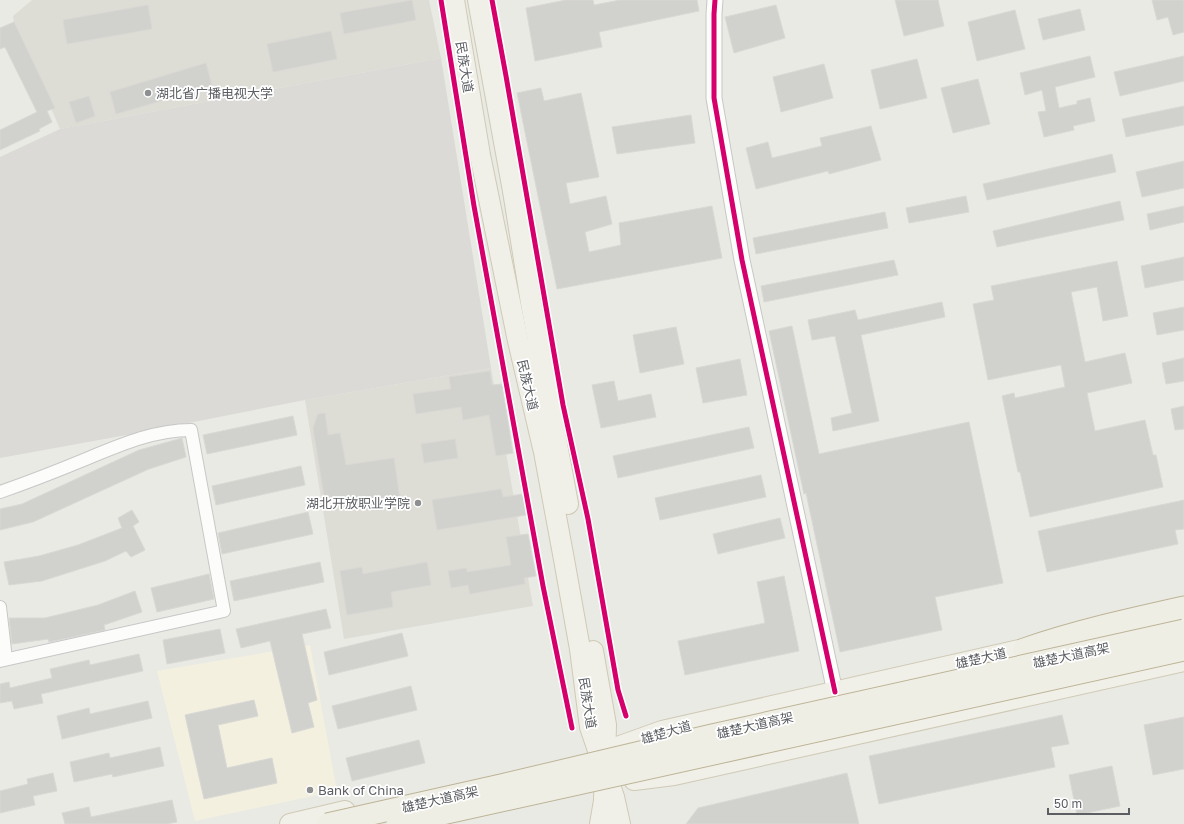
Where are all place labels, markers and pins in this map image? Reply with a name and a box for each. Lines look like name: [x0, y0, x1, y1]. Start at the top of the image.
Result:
place label: 湖北省广播电视大学: [156, 85, 273, 101]
marker: 湖北省广播电视大学: [143, 88, 153, 98]
place label: 湖北开放职业学院: [306, 495, 410, 511]
marker: 湖北开放职业学院: [413, 498, 423, 508]
place label: Bank of China: [318, 782, 404, 798]
marker: Bank of China: [305, 785, 315, 795]

